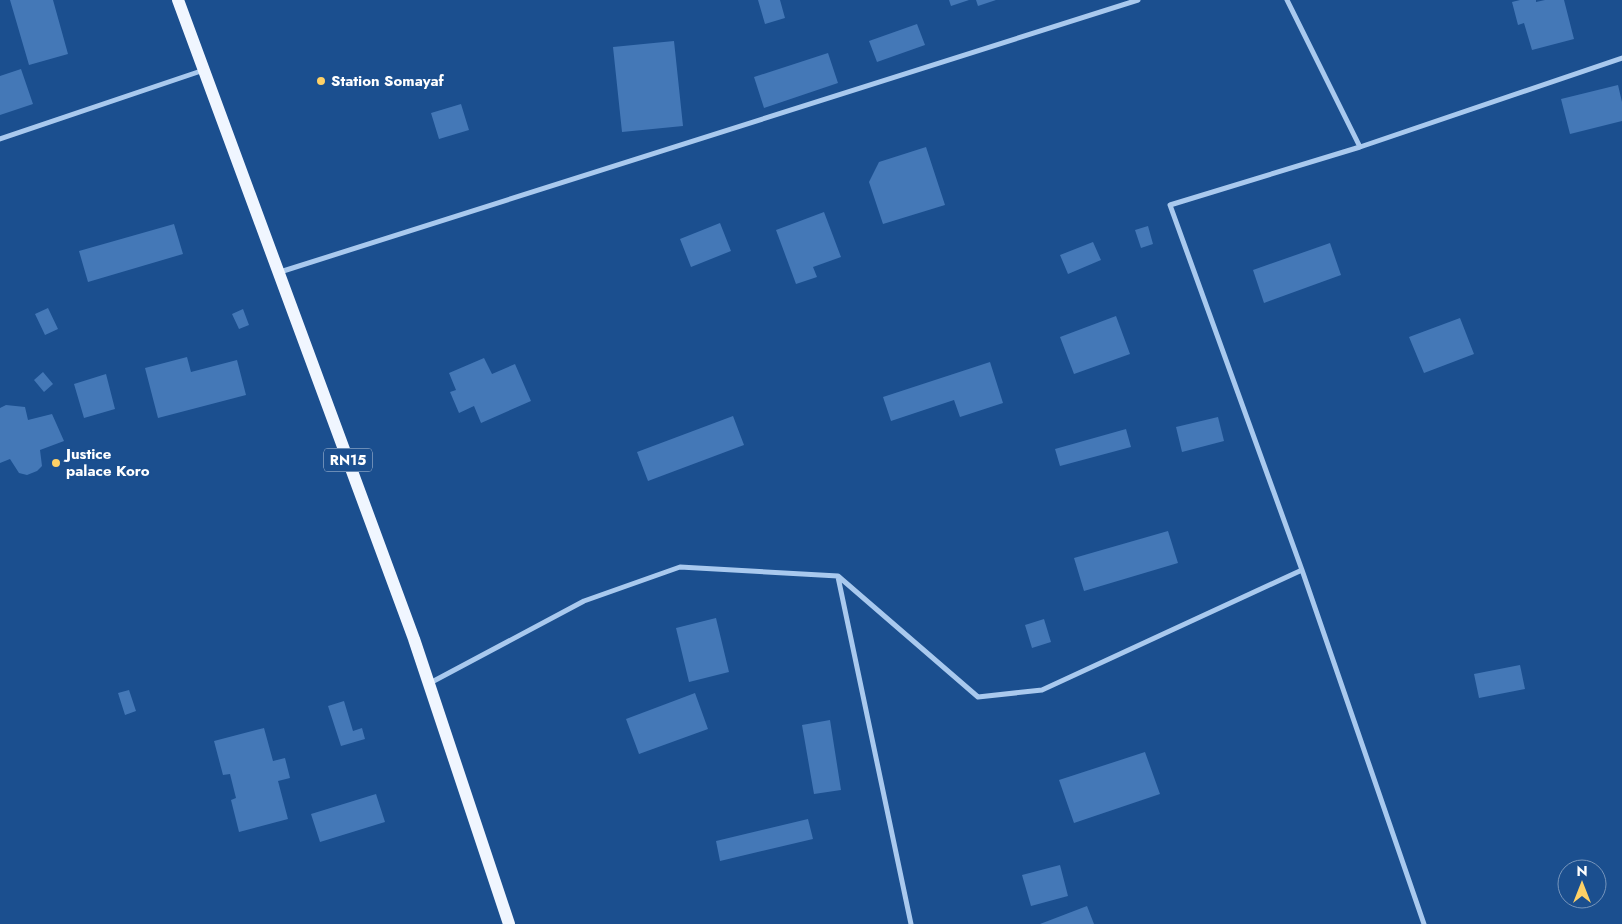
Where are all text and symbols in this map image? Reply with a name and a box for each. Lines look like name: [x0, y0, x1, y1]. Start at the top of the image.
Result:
place label: Station Somayaf: [331, 70, 445, 92]
marker: Station Somayaf: [315, 75, 327, 87]
place label: Justice palace Koro: [63, 443, 150, 482]
road number: RN15: [324, 448, 372, 472]
marker: Justice palace Koro: [50, 457, 62, 469]
north arrow: [1557, 859, 1607, 909]
text: N: [1576, 861, 1588, 881]

